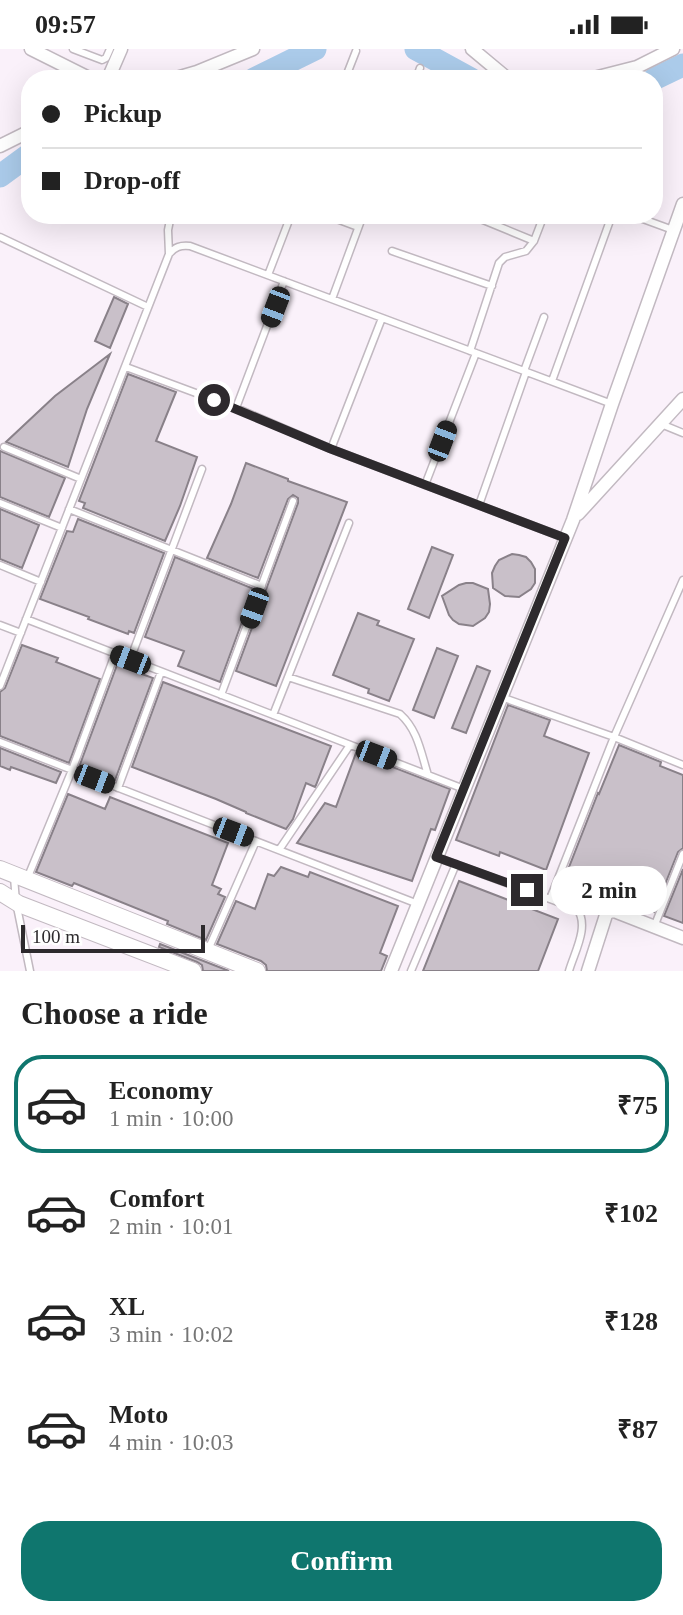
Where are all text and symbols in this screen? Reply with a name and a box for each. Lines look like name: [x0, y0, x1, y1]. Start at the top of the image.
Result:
text: 09:57: [35, 10, 96, 39]
text: Pickup: [84, 99, 162, 128]
text: Drop-off: [84, 166, 180, 195]
car: [258, 284, 293, 330]
route start: [198, 384, 230, 416]
car: [425, 418, 460, 464]
car: [237, 585, 272, 631]
car: [107, 643, 154, 677]
car: [353, 738, 400, 772]
car: [71, 762, 118, 796]
car: [210, 815, 257, 849]
callout: 2 min: [552, 865, 667, 915]
route end: [511, 874, 543, 906]
text: 2 min: [581, 878, 637, 903]
scale bar: [21, 922, 205, 954]
text: 100 m: [32, 926, 80, 947]
text: Choose a ride: [21, 995, 208, 1031]
icon: car: [25, 1073, 88, 1136]
text: Economy: [109, 1076, 213, 1105]
text: ₹75: [617, 1091, 658, 1120]
text: 1 min · 10:00: [109, 1106, 234, 1131]
icon: car: [25, 1181, 88, 1244]
text: Comfort: [109, 1184, 204, 1213]
text: ₹102: [604, 1199, 658, 1228]
text: 2 min · 10:01: [109, 1214, 234, 1239]
icon: car: [25, 1289, 88, 1352]
text: XL: [109, 1292, 145, 1321]
text: ₹128: [604, 1307, 658, 1336]
text: 3 min · 10:02: [109, 1322, 234, 1347]
icon: car: [25, 1397, 88, 1460]
text: Moto: [109, 1400, 168, 1429]
text: ₹87: [617, 1415, 658, 1444]
text: 4 min · 10:03: [109, 1430, 234, 1455]
button: Confirm: [21, 1521, 662, 1601]

